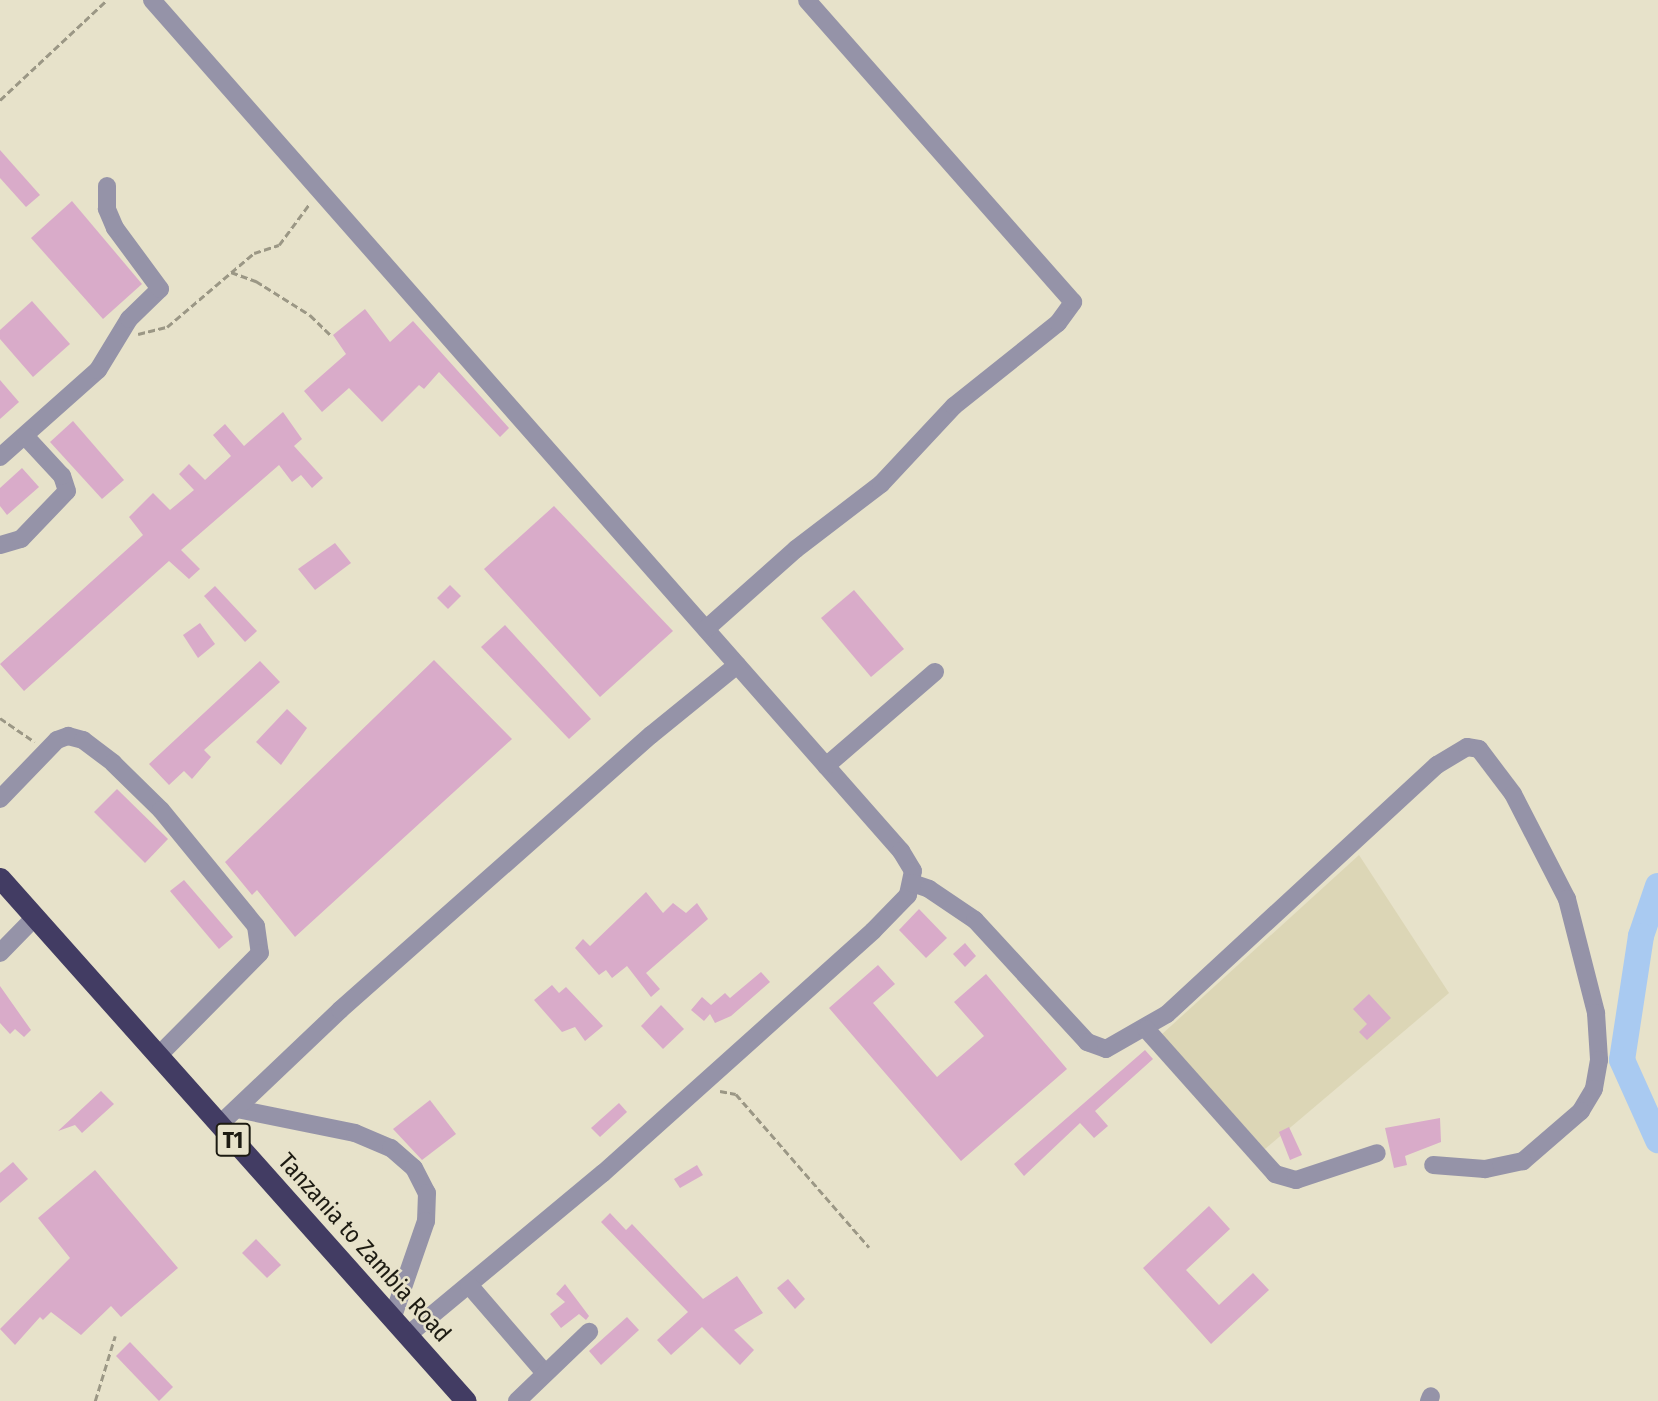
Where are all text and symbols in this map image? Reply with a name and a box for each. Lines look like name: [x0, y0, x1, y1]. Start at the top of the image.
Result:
road number: T1: [216, 1120, 250, 1160]
street label: Tanzania to Zambia Road: [272, 1148, 456, 1348]

